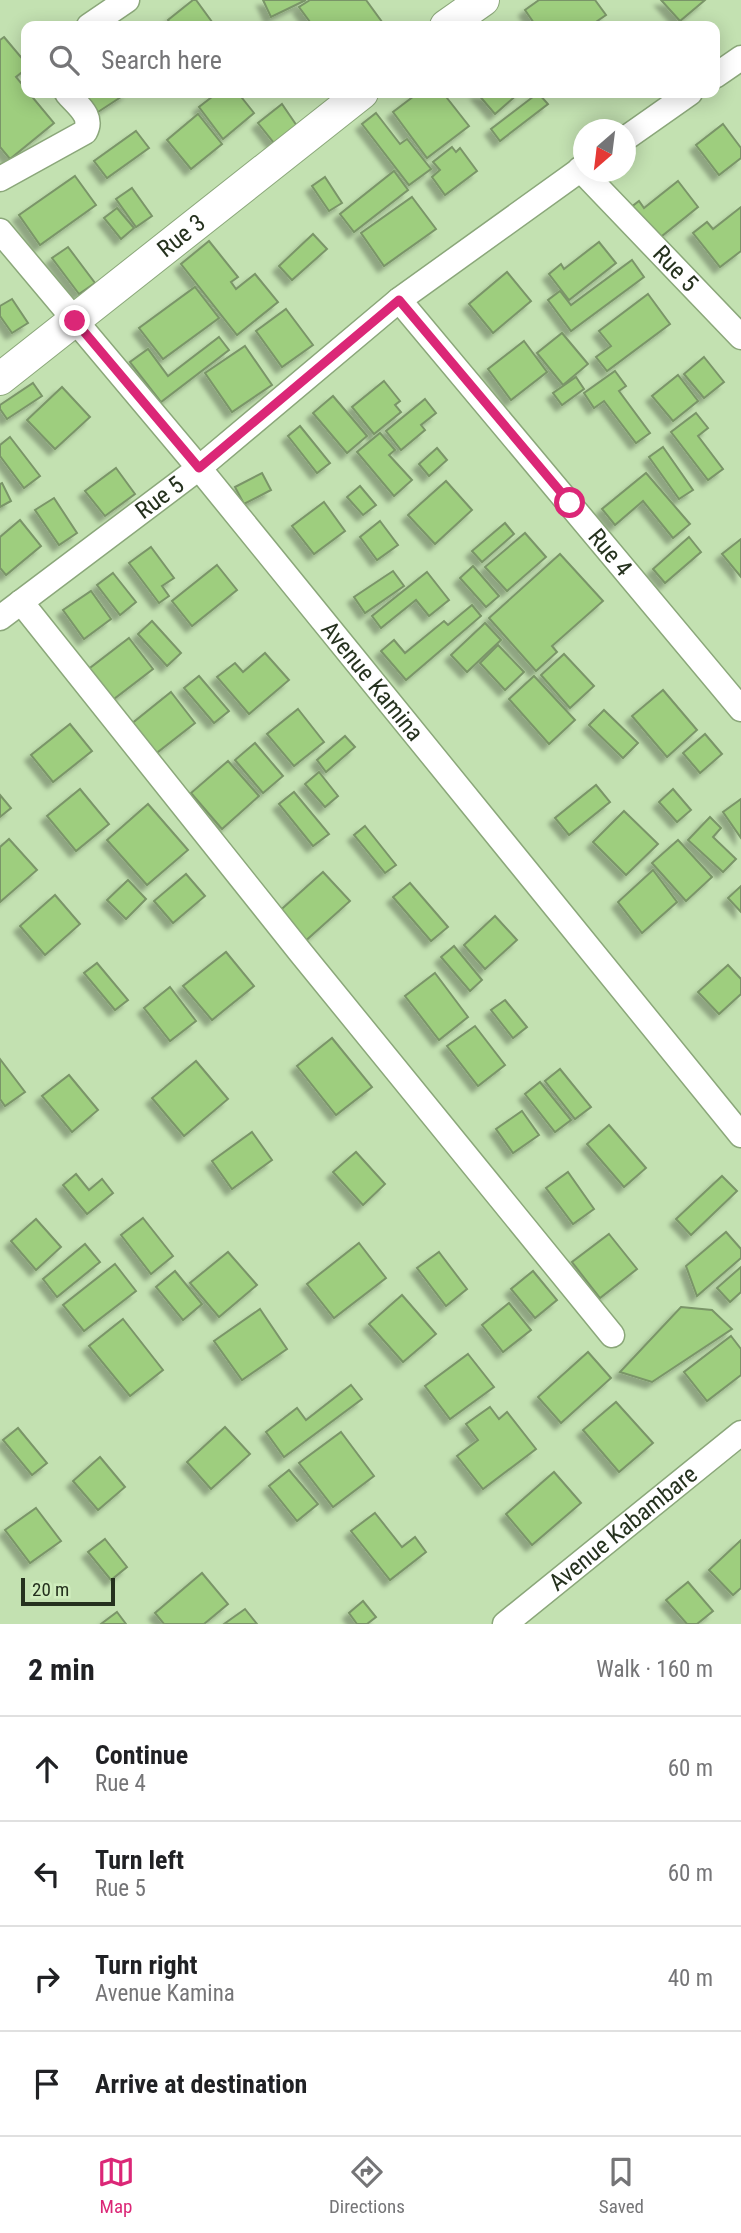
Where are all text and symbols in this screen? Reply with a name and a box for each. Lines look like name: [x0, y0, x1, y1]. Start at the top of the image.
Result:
search box: [21, 21, 720, 98]
icon: search: [45, 41, 83, 79]
text: Search here: [101, 45, 222, 75]
north arrow: [573, 119, 636, 182]
street label: Rue 3: [152, 208, 211, 263]
street label: Rue 5: [647, 240, 704, 297]
route end: [59, 305, 90, 336]
street label: Rue 5: [130, 470, 189, 525]
route start: [554, 487, 585, 518]
street label: Rue 4: [582, 523, 638, 582]
street label: Avenue Kamina: [315, 616, 429, 747]
street label: Avenue Kabambare: [543, 1460, 703, 1597]
scale bar: [21, 1575, 116, 1607]
text: 20 m: [32, 1578, 69, 1601]
text: 2 min: [28, 1652, 95, 1687]
text: Walk · 160 m: [596, 1656, 713, 1683]
text: Continue: [95, 1740, 188, 1770]
icon: ahead: [28, 1750, 66, 1788]
text: 60 m: [668, 1755, 713, 1782]
text: Rue 4: [95, 1770, 146, 1797]
text: Turn left: [95, 1845, 184, 1875]
icon: left: [28, 1855, 66, 1893]
text: 60 m: [668, 1860, 713, 1887]
text: Rue 5: [95, 1875, 146, 1902]
text: Turn right: [95, 1950, 197, 1980]
icon: right: [28, 1960, 66, 1998]
text: 40 m: [668, 1965, 713, 1992]
text: Avenue Kamina: [95, 1980, 235, 2007]
icon: arrive: [28, 2065, 66, 2103]
text: Arrive at destination: [95, 2069, 307, 2099]
tab: Map: [97, 2153, 135, 2218]
tab: Directions: [329, 2153, 405, 2218]
tab: Saved: [599, 2153, 644, 2218]

